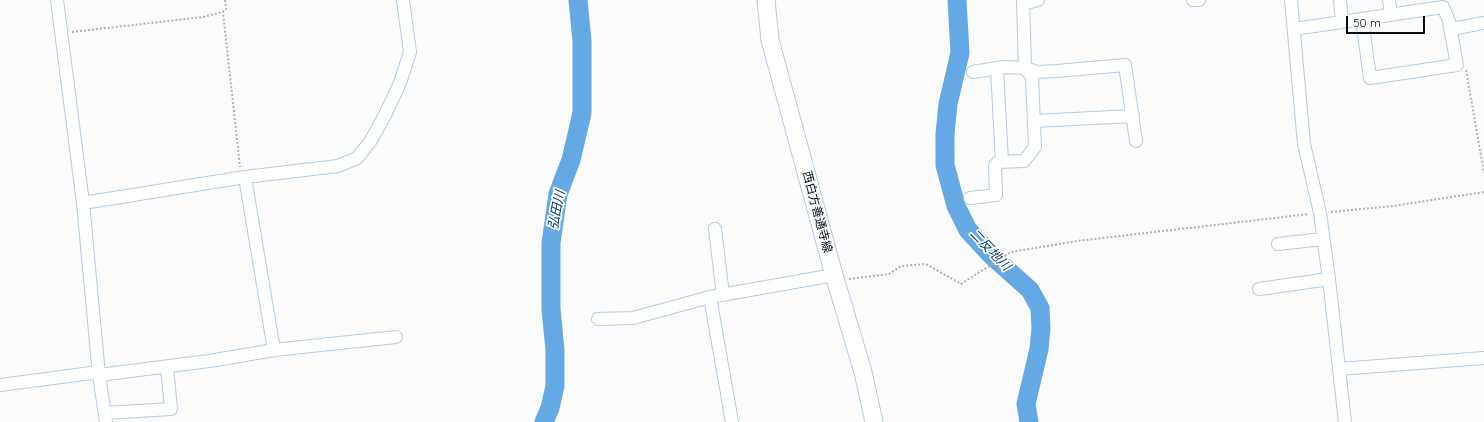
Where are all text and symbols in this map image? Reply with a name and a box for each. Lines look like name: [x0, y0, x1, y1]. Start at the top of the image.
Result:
scale bar: [1348, 8, 1427, 34]
text: 50 m: [1353, 15, 1381, 30]
street label: 西白方善通寺線: [799, 170, 835, 254]
water label: 弘田川: [546, 189, 568, 231]
water label: 二反地川: [966, 226, 1014, 274]

